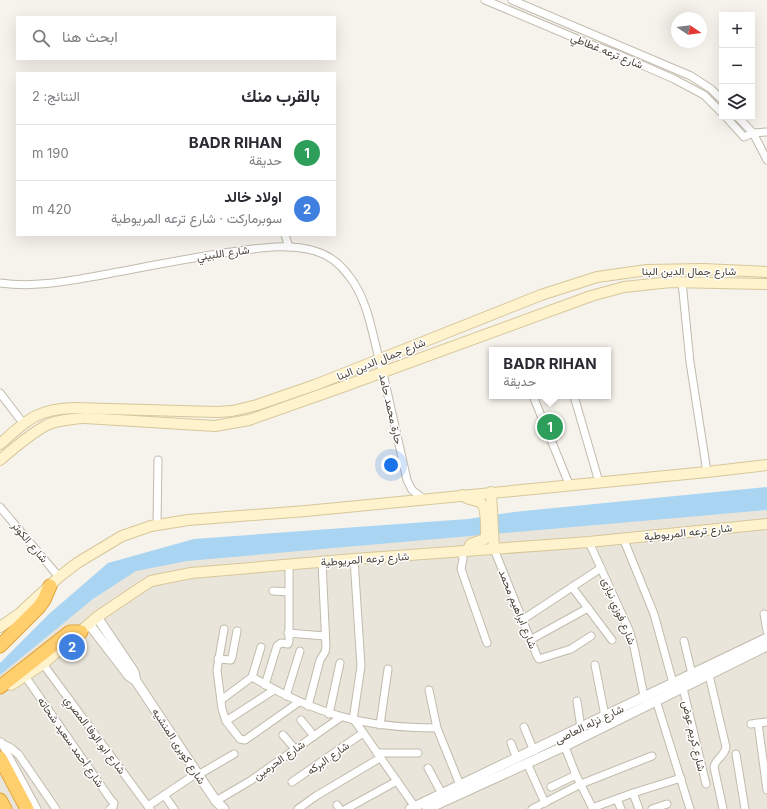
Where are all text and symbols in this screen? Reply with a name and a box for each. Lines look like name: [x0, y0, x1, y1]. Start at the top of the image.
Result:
north arrow: [671, 12, 707, 48]
map controls: [719, 12, 755, 120]
button: +: [719, 12, 755, 48]
search box: [16, 16, 336, 60]
icon: search: [30, 27, 52, 49]
text: ابحث هنا: [62, 27, 118, 46]
street label: شارع ترعه غطاطي: [568, 30, 646, 75]
button: −: [719, 48, 755, 84]
button: layers: [719, 84, 755, 120]
text: بالقرب منك: [241, 86, 320, 106]
text: النتائج: 2: [32, 88, 80, 104]
text: BADR RIHAN: [189, 133, 282, 152]
text: 190 m: [32, 145, 69, 161]
text: 1: [304, 145, 310, 161]
text: حديقة: [249, 152, 282, 168]
text: اولاد خالد: [224, 187, 282, 206]
text: 420 m: [32, 201, 72, 217]
text: 2: [303, 201, 311, 217]
text: سوبرماركت · شارع ترعه المريوطية: [111, 210, 282, 226]
street label: شارع اللبيني: [196, 242, 251, 267]
street label: شارع جمال الدين البنا: [642, 264, 737, 279]
street label: شارع جمال الدين البنا: [335, 335, 428, 384]
popup: [489, 347, 611, 399]
text: BADR RIHAN: [503, 354, 597, 373]
street label: حارة محمد حامد: [376, 372, 406, 446]
text: حديقة: [503, 373, 536, 389]
pin: 1: [537, 412, 563, 442]
your location: [381, 455, 401, 475]
street label: شارع الكوثر: [7, 518, 51, 566]
street label: شارع ترعه المريوطية: [643, 520, 733, 545]
street label: شارع ترعه المريوطية: [320, 549, 410, 570]
street label: شارع ابراهيم محمد: [495, 567, 540, 651]
street label: شارع فوزي نيازى: [596, 575, 639, 648]
pin: 2: [59, 632, 85, 662]
street label: شارع ابو الوفا المصري: [59, 693, 129, 779]
street label: شارع أحمد سعيد شحاته: [34, 694, 108, 791]
street label: شارع كريم عوض: [678, 699, 709, 773]
street label: شارع نزله العاصى: [552, 701, 627, 748]
street label: شارع كوبرى المنشيه: [148, 705, 209, 788]
street label: شارع الحرمين: [250, 737, 308, 784]
street label: شارع البركه: [304, 738, 353, 778]

